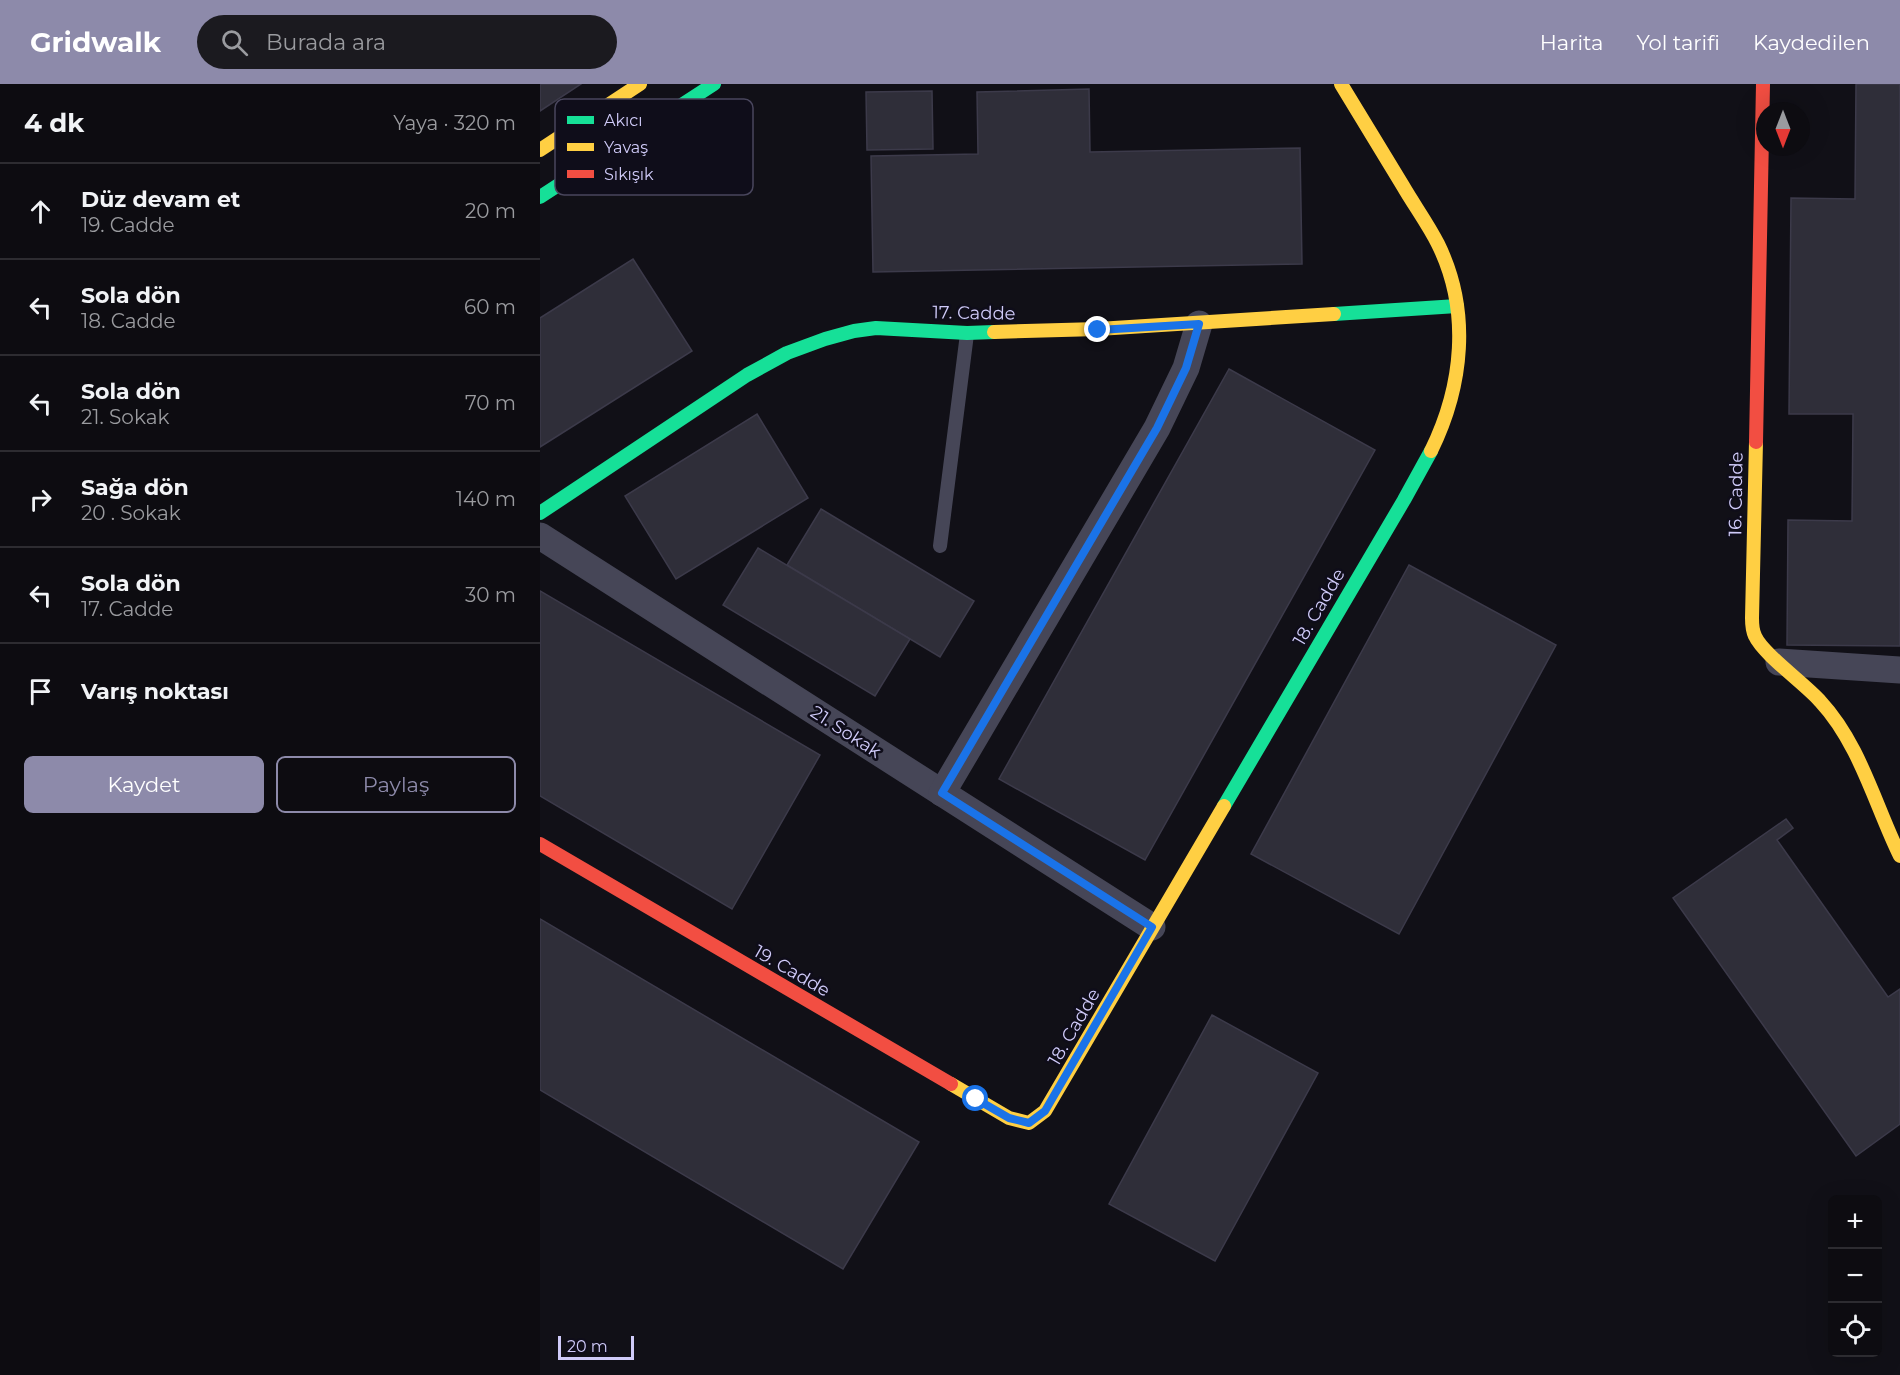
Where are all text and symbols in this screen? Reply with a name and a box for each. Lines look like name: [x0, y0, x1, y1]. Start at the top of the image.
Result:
search box: [197, 15, 617, 69]
text: Gridwalk: [30, 25, 161, 59]
icon: search: [218, 26, 251, 59]
text: Burada ara: [266, 29, 386, 56]
text: Harita: [1540, 30, 1603, 55]
text: Yol tarifi: [1636, 30, 1720, 55]
text: Kaydedilen: [1753, 30, 1870, 55]
legend: [555, 99, 753, 195]
north arrow: [1756, 102, 1810, 156]
text: 4 dk: [24, 107, 84, 139]
text: Yaya · 320 m: [393, 111, 516, 135]
text: Akıcı: [604, 111, 643, 130]
text: Yavaş: [604, 138, 648, 157]
text: Sıkışık: [604, 165, 654, 184]
text: Düz devam et: [81, 186, 240, 213]
icon: ahead: [24, 195, 57, 228]
text: 20 m: [465, 199, 516, 223]
text: 19. Cadde: [81, 213, 175, 237]
text: Sola dön: [81, 282, 181, 309]
icon: left: [24, 291, 57, 324]
text: 60 m: [464, 295, 516, 319]
street label: 17. Cadde: [932, 301, 1016, 325]
text: 18. Cadde: [81, 309, 176, 333]
route end: [1084, 316, 1110, 342]
text: Sola dön: [81, 378, 181, 405]
icon: left: [24, 387, 57, 420]
text: 70 m: [465, 391, 516, 415]
text: 21. Sokak: [81, 405, 169, 429]
street label: 16. Cadde: [1724, 451, 1748, 537]
text: Sağa dön: [81, 474, 189, 501]
icon: right: [24, 483, 57, 516]
text: 140 m: [456, 487, 516, 511]
text: 20 . Sokak: [81, 501, 181, 525]
street label: 18. Cadde: [1288, 564, 1350, 649]
text: Sola dön: [81, 570, 181, 597]
icon: left: [24, 579, 57, 612]
text: 30 m: [465, 583, 516, 607]
text: 17. Cadde: [81, 597, 173, 621]
icon: arrive: [24, 675, 57, 708]
text: Varış noktası: [81, 678, 229, 705]
street label: 21. Sokak: [807, 701, 886, 763]
button: Kaydet: [24, 756, 264, 813]
button: Paylaş: [276, 756, 516, 813]
street label: 19. Cadde: [750, 940, 834, 1002]
street label: 18. Cadde: [1043, 984, 1105, 1069]
route start: [962, 1085, 988, 1111]
map controls: [1828, 1195, 1882, 1357]
button: +: [1828, 1195, 1882, 1249]
button: −: [1828, 1249, 1882, 1303]
button: locate: [1828, 1303, 1882, 1357]
scale bar: [558, 1333, 634, 1360]
text: 20 m: [567, 1337, 608, 1356]

